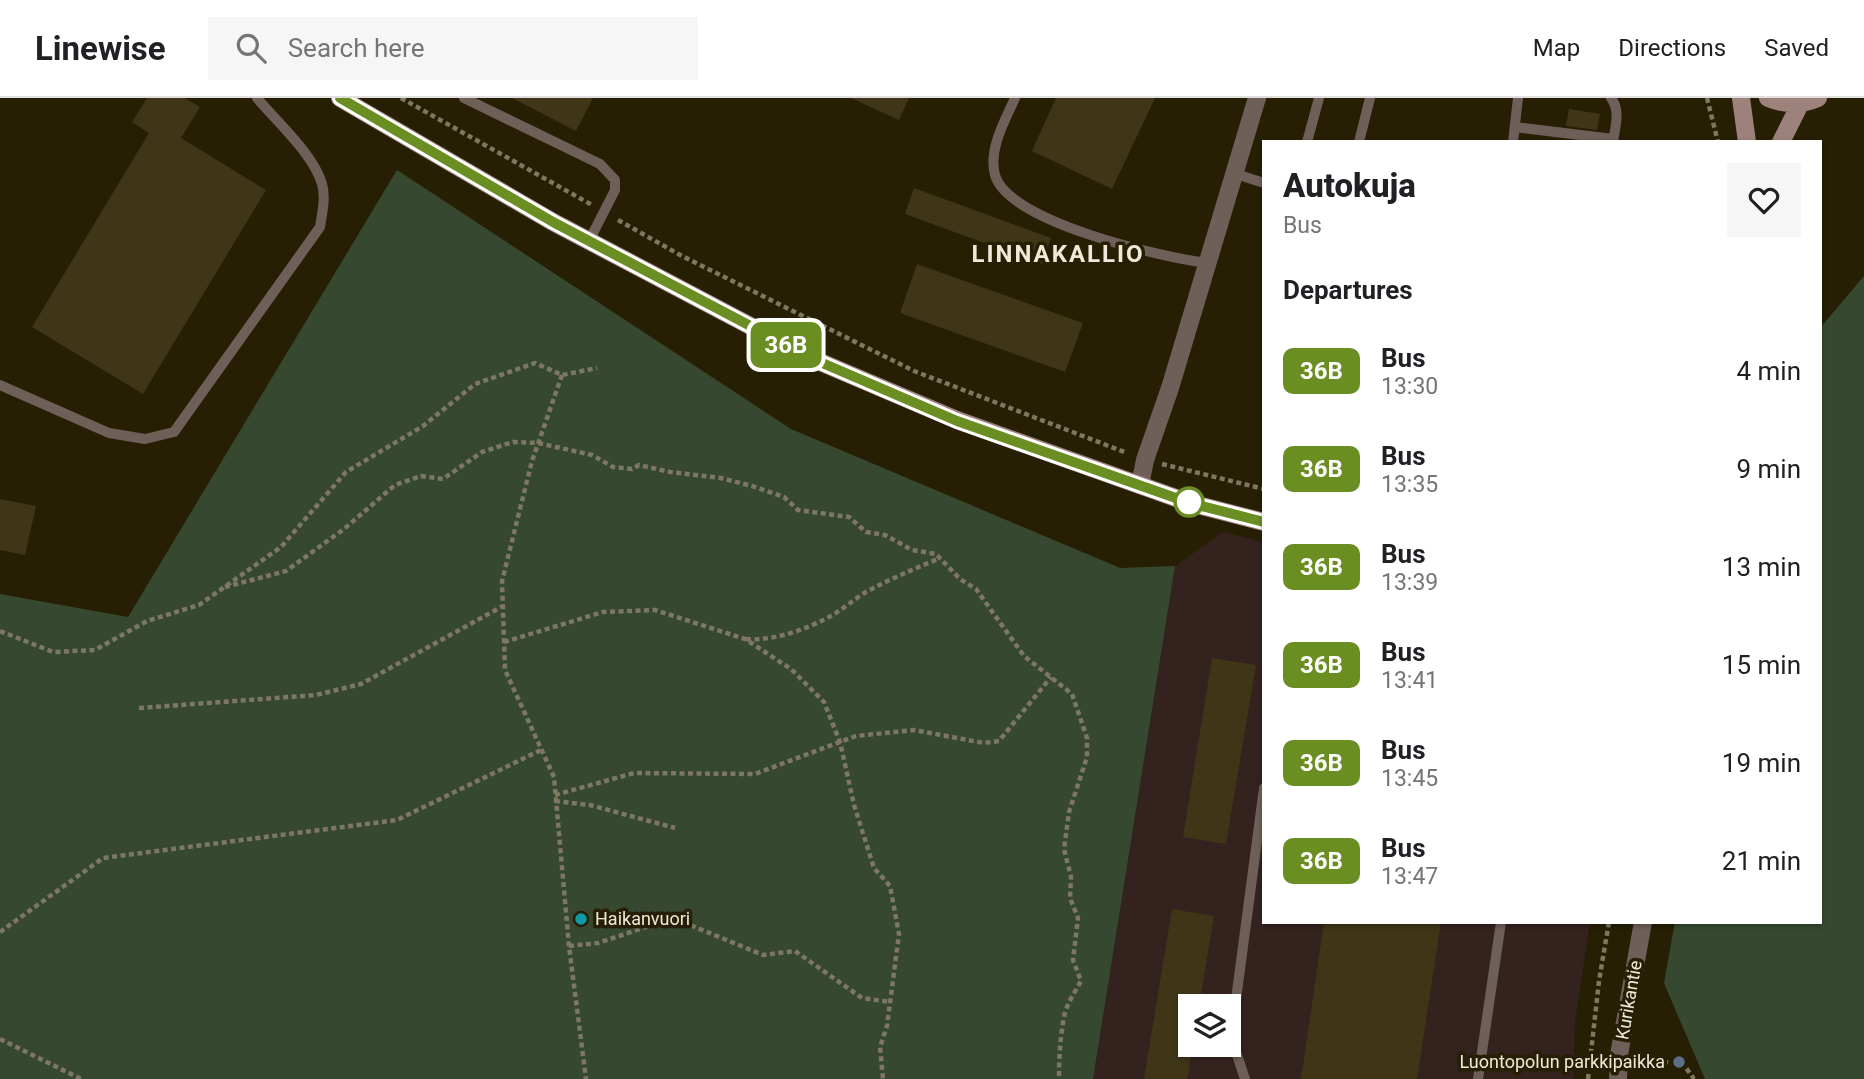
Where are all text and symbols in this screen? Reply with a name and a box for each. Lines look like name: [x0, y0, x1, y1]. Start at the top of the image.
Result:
search box: [208, 17, 698, 80]
text: Linewise: [35, 29, 166, 68]
icon: search: [232, 29, 270, 67]
text: Search here: [288, 33, 424, 63]
text: Map: [1533, 34, 1580, 62]
text: Directions: [1618, 34, 1726, 62]
text: Saved: [1764, 34, 1829, 62]
button: heart: [1727, 163, 1801, 237]
text: Autokuja: [1283, 166, 1416, 205]
text: Bus: [1283, 212, 1322, 239]
district label: LINNAKALLIO: [971, 240, 1145, 268]
text: Departures: [1283, 275, 1413, 305]
line badge: 36B: [746, 322, 826, 368]
text: 36B: [765, 331, 807, 359]
text: Bus: [1381, 343, 1426, 373]
text: 4 min: [1736, 356, 1801, 386]
text: 36B: [1300, 357, 1343, 385]
text: 13:30: [1381, 373, 1438, 400]
text: Bus: [1381, 441, 1426, 471]
text: 9 min: [1736, 454, 1801, 484]
text: 36B: [1300, 455, 1343, 483]
text: 13:35: [1381, 471, 1438, 498]
unlabelled marker: [1174, 487, 1204, 517]
text: Bus: [1381, 539, 1426, 569]
text: 13 min: [1722, 552, 1801, 582]
text: 36B: [1300, 553, 1343, 581]
text: 13:39: [1381, 569, 1438, 596]
text: Bus: [1381, 637, 1426, 667]
text: 15 min: [1722, 650, 1801, 680]
text: 36B: [1300, 651, 1343, 679]
text: 13:41: [1381, 667, 1438, 694]
text: Bus: [1381, 735, 1426, 765]
text: 19 min: [1722, 748, 1801, 778]
text: 36B: [1300, 749, 1343, 777]
text: 13:45: [1381, 765, 1438, 792]
text: Bus: [1381, 833, 1426, 863]
text: 21 min: [1722, 846, 1801, 876]
text: 36B: [1300, 847, 1343, 875]
text: 13:47: [1381, 863, 1438, 890]
place label: Haikanvuori: [595, 908, 690, 929]
marker: Haikanvuori: [573, 911, 589, 927]
street label: Kurikantie: [1611, 959, 1646, 1041]
map controls: [1178, 994, 1241, 1057]
button: layers: [1178, 994, 1241, 1057]
place label: Luontopolun parkkipaikka: [1460, 1051, 1665, 1072]
marker: Luontopolun parkkipaikka: [1671, 1054, 1687, 1070]

